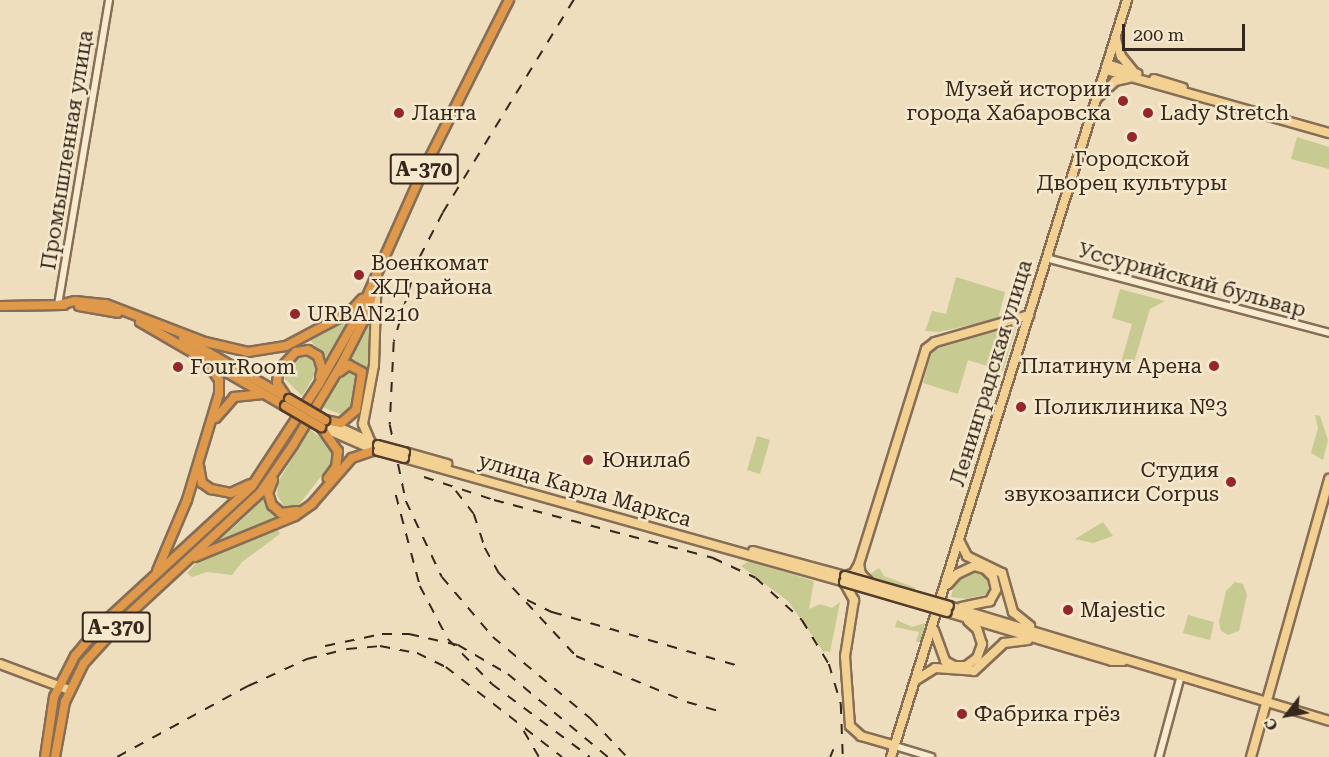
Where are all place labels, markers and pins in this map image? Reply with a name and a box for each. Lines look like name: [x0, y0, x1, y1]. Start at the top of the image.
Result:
place label: Музей истории города Хабаровска: [906, 76, 1111, 126]
marker: Музей истории города Хабаровска: [1116, 94, 1130, 108]
place label: Ланта: [412, 100, 476, 126]
place label: Lady Stretch: [1160, 100, 1289, 126]
marker: Ланта: [390, 104, 408, 122]
marker: Lady Stretch: [1141, 106, 1155, 120]
marker: Городской Дворец культуры: [1125, 130, 1139, 144]
place label: Городской Дворец культуры: [1037, 146, 1227, 196]
place label: Военкомат ЖД района: [371, 250, 492, 300]
marker: Военкомат ЖД района: [352, 268, 366, 282]
place label: URBAN210: [307, 301, 419, 327]
marker: URBAN210: [288, 307, 302, 321]
place label: Платинум Арена: [1021, 353, 1202, 379]
place label: FourRoom: [190, 354, 296, 380]
marker: Платинум Арена: [1207, 359, 1221, 373]
marker: FourRoom: [171, 360, 185, 374]
place label: Поликлиника №3: [1034, 394, 1227, 420]
marker: Поликлиника №3: [1012, 398, 1030, 416]
place label: Юнилаб: [602, 447, 691, 473]
marker: Юнилаб: [579, 451, 597, 469]
place label: Студия звукозаписи Corpus: [1004, 457, 1219, 507]
marker: Студия звукозаписи Corpus: [1224, 475, 1238, 489]
place label: Majestic: [1080, 597, 1165, 623]
marker: Majestic: [1061, 603, 1075, 617]
place label: Фабрика грёз: [974, 701, 1121, 727]
marker: Фабрика грёз: [955, 707, 969, 721]

